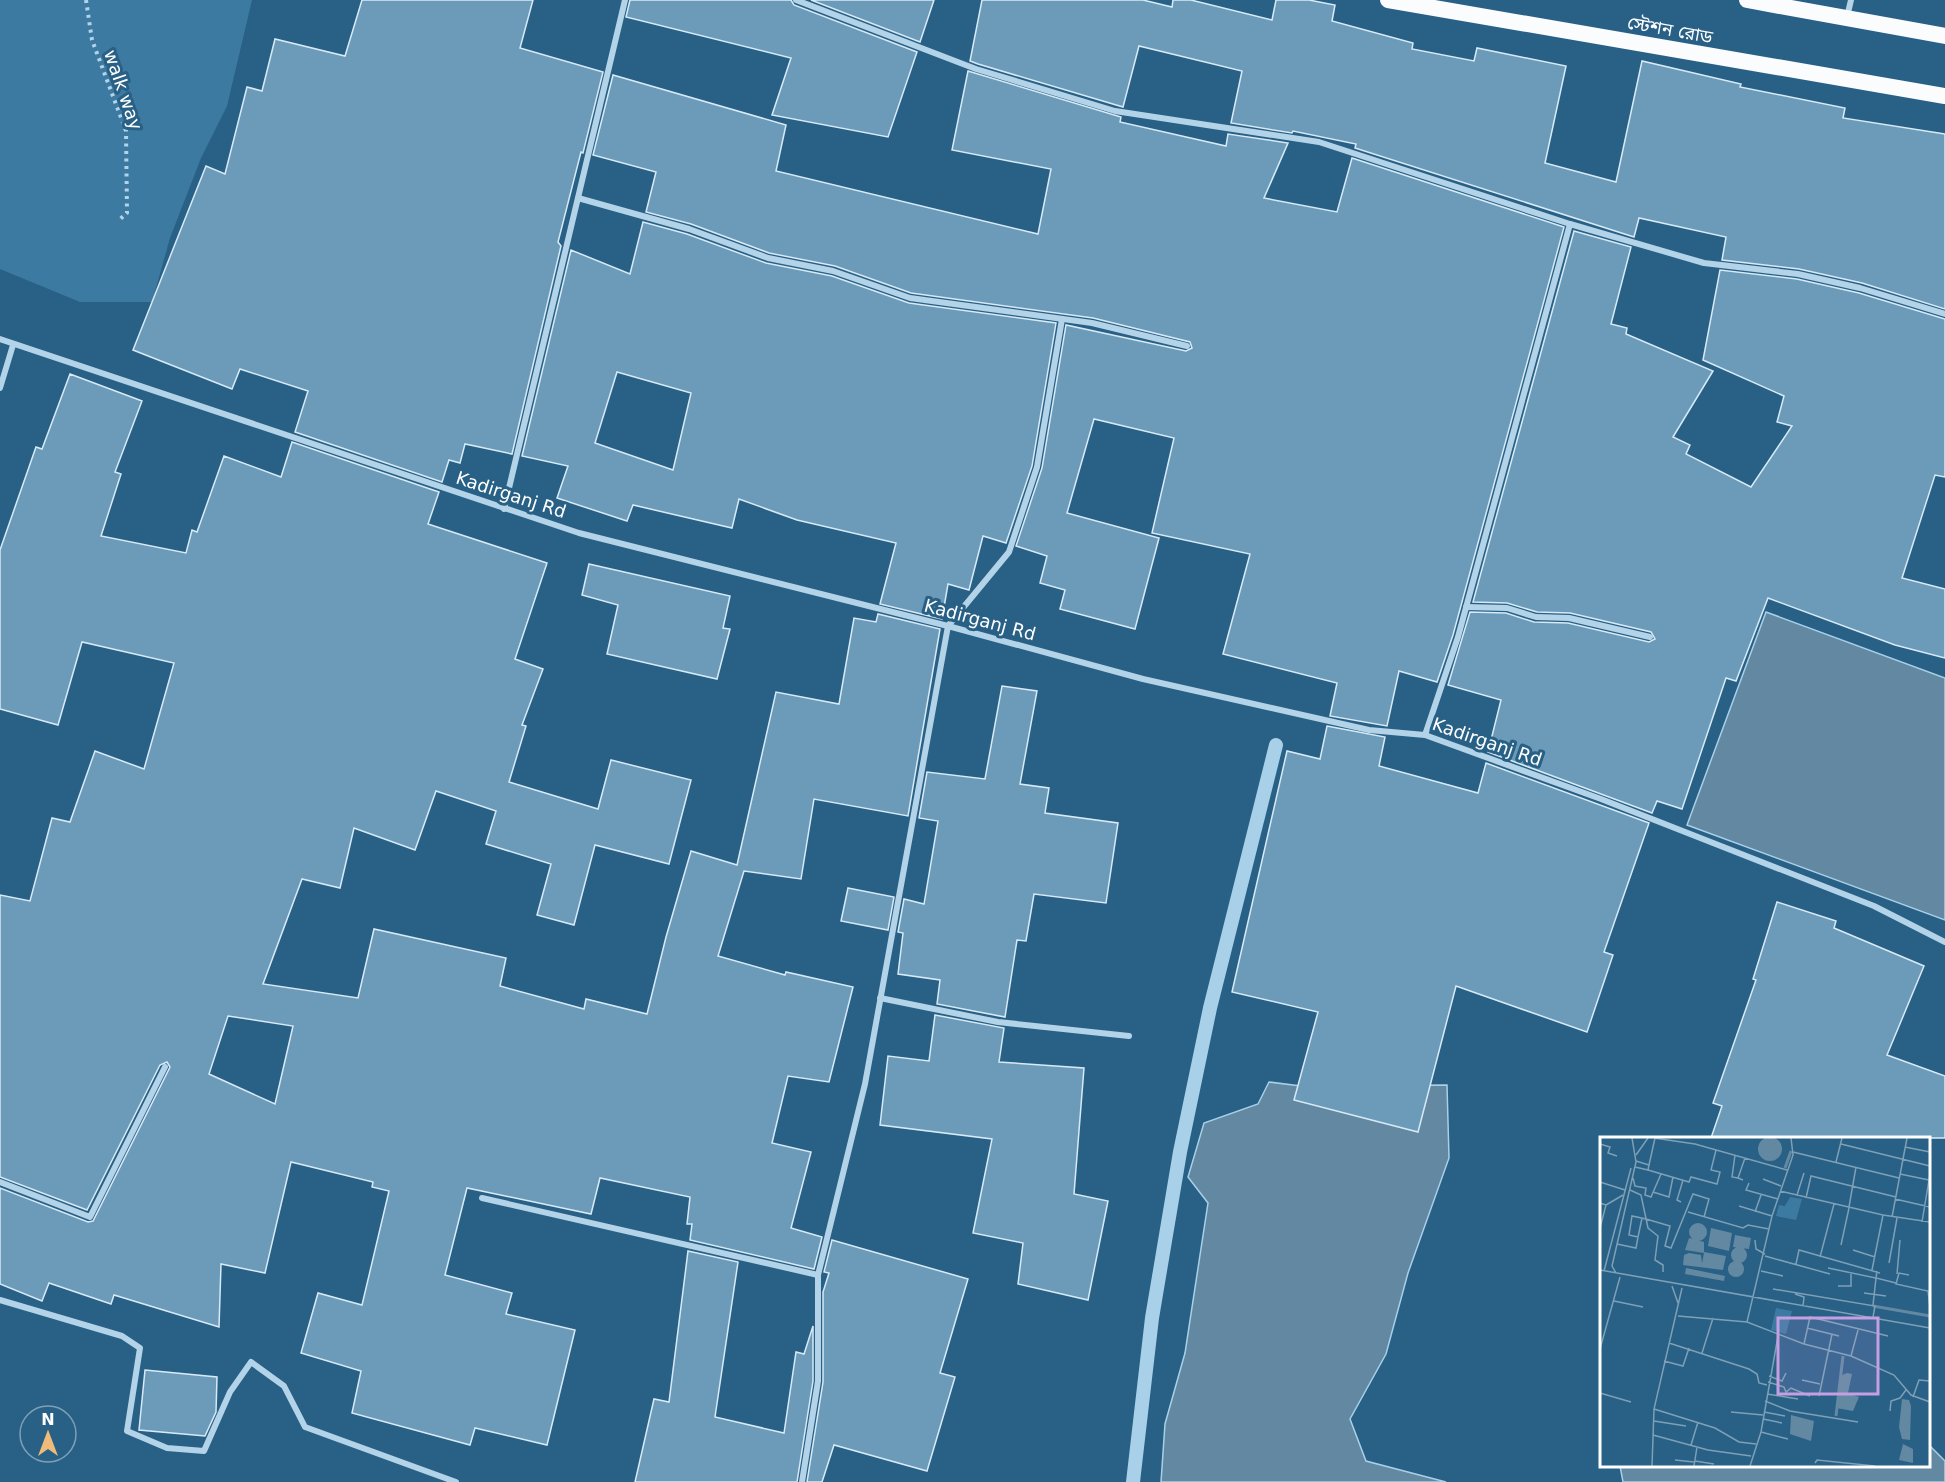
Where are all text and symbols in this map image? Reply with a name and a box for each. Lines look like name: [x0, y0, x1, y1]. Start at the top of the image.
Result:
street label: স্টেশন রোড: [1626, 12, 1715, 47]
street label: walk way: [100, 47, 147, 133]
street label: Kadirganj Rd: [453, 467, 569, 522]
street label: Kadirganj Rd: [922, 595, 1038, 644]
street label: Kadirganj Rd: [1430, 713, 1545, 770]
inset map: [1600, 1137, 1930, 1467]
north arrow: [18, 1404, 78, 1464]
text: N: [41, 1410, 55, 1429]

